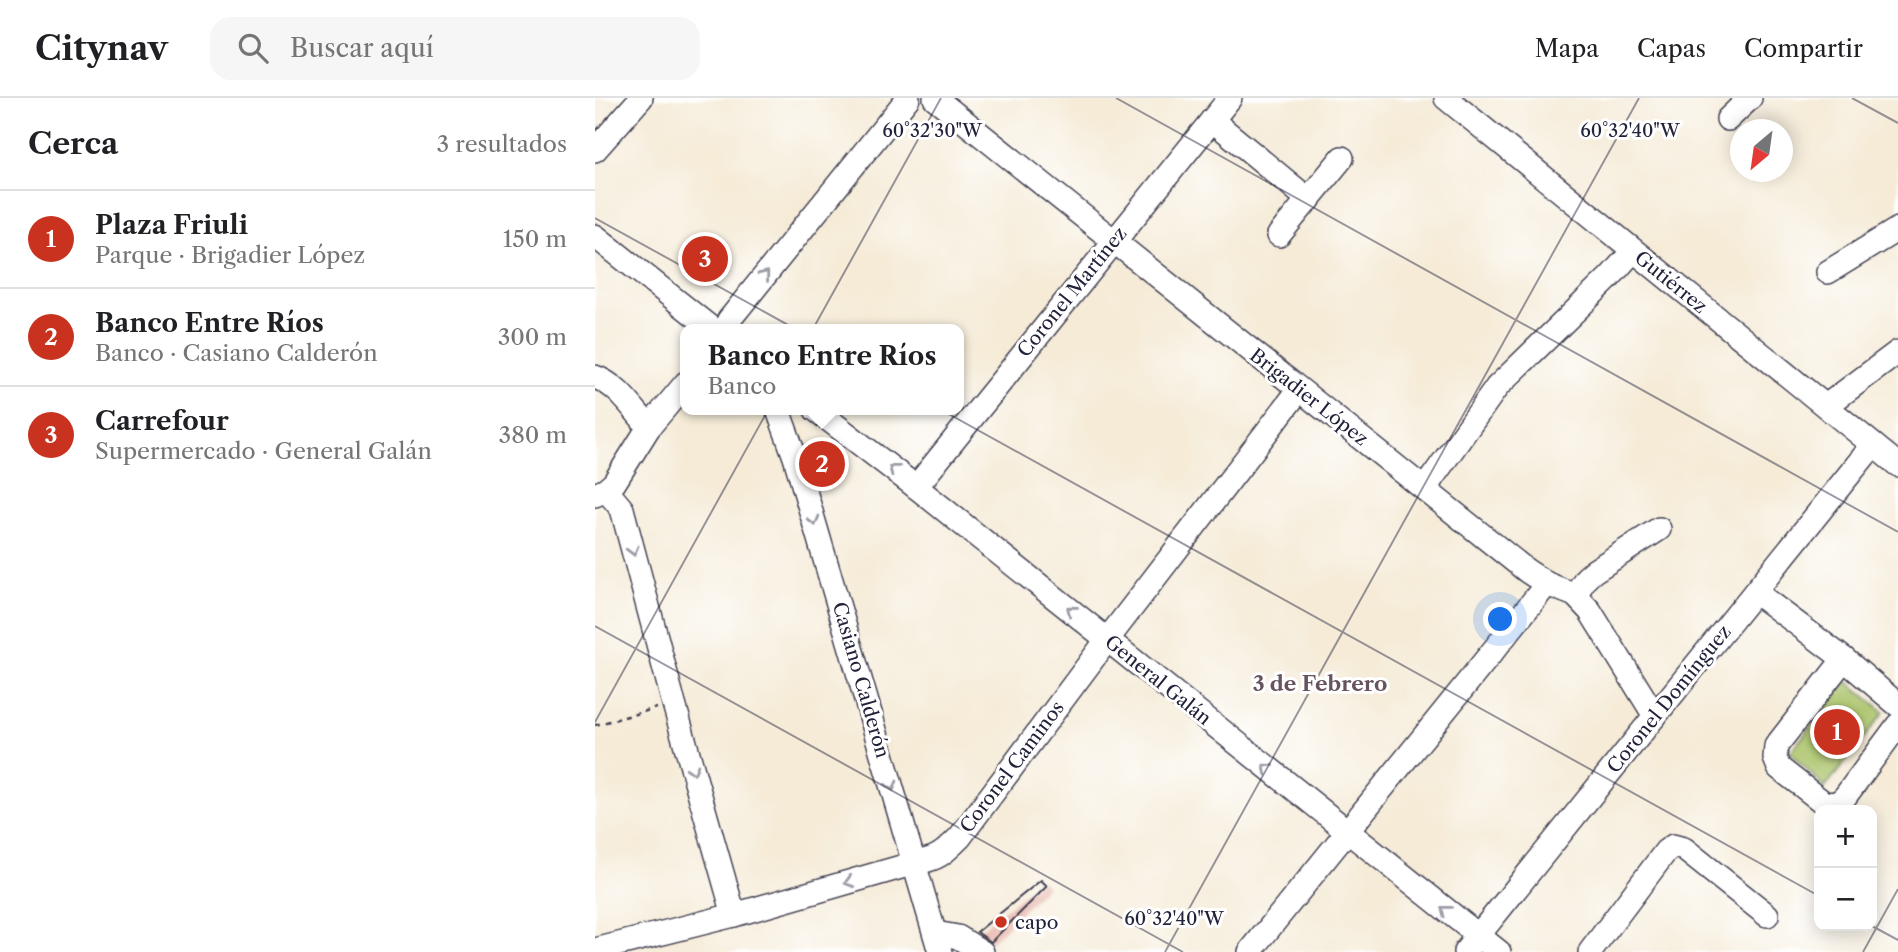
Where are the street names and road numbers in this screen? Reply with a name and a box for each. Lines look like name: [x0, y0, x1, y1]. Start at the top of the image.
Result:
street label: Coronel Martínez: [1012, 222, 1132, 362]
street label: Gutiérrez: [1630, 246, 1712, 318]
street label: Brigadier López: [1245, 344, 1373, 450]
street label: Casiano Calderón: [828, 599, 894, 761]
street label: Coronel Domínguez: [1602, 620, 1736, 778]
street label: General Galán: [1100, 630, 1216, 730]
street label: Coronel Caminos: [955, 697, 1069, 837]

